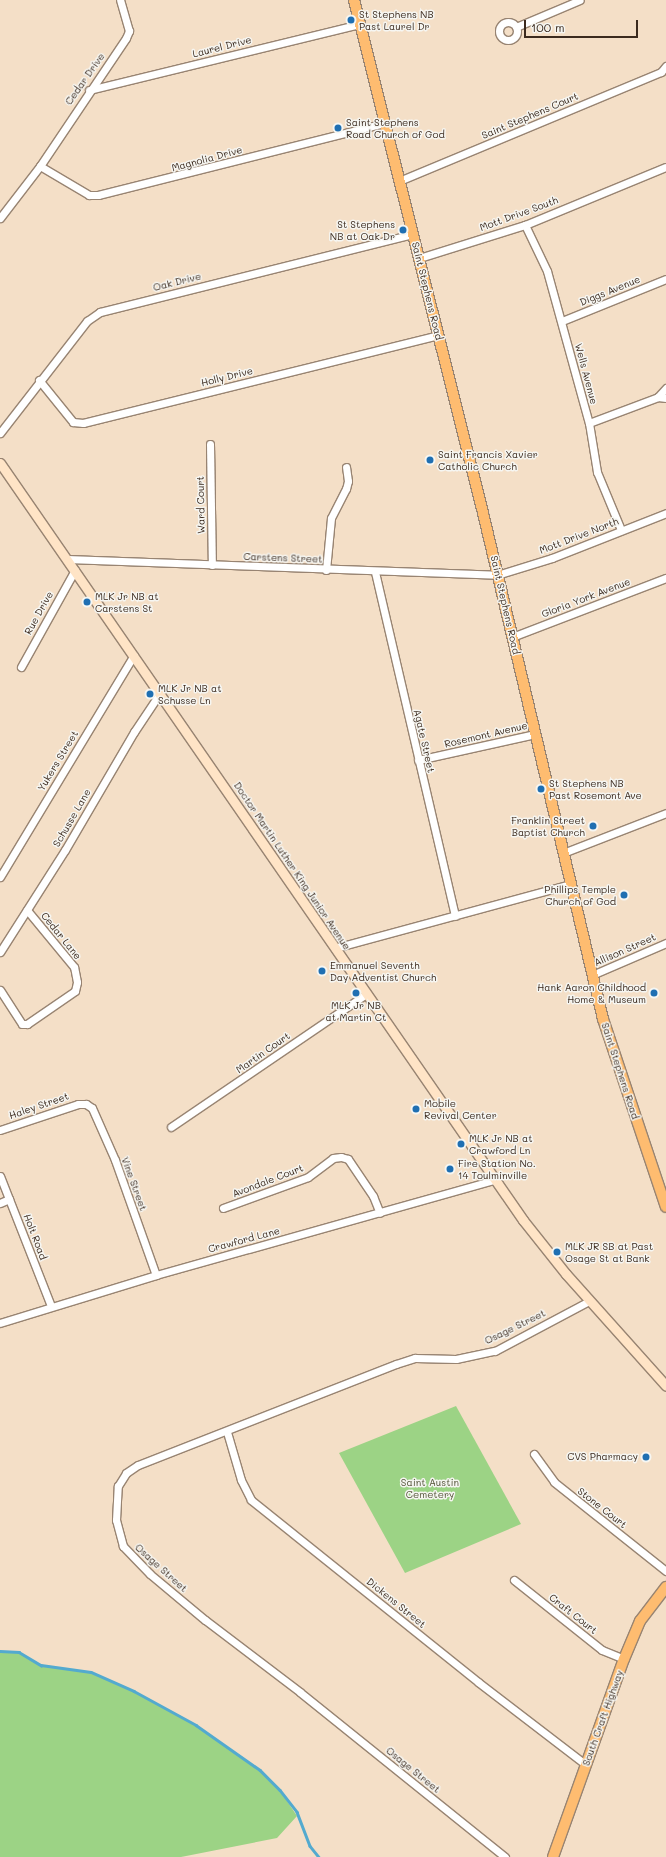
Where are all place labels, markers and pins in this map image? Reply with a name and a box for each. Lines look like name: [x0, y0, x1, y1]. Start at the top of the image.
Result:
place label: St Stephens NB Past Laurel Dr: [359, 8, 434, 32]
marker: St Stephens NB Past Laurel Dr: [346, 15, 356, 25]
place label: Saint Stephens Road Church of God: [346, 116, 445, 140]
marker: Saint Stephens Road Church of God: [333, 123, 343, 133]
place label: St Stephens NB at Oak Dr: [330, 218, 395, 242]
marker: St Stephens NB at Oak Dr: [398, 225, 408, 235]
place label: Saint Francis Xavier Catholic Church: [438, 448, 538, 472]
marker: Saint Francis Xavier Catholic Church: [425, 455, 435, 465]
place label: MLK Jr NB at Carstens St: [95, 590, 159, 614]
marker: MLK Jr NB at Carstens St: [82, 597, 92, 607]
place label: MLK Jr NB at Schusse Ln: [158, 682, 222, 706]
marker: MLK Jr NB at Schusse Ln: [145, 689, 155, 699]
place label: St Stephens NB Past Rosemont Ave: [549, 777, 642, 800]
marker: St Stephens NB Past Rosemont Ave: [536, 784, 546, 794]
place label: Franklin Street Baptist Church: [511, 814, 585, 838]
marker: Franklin Street Baptist Church: [588, 821, 598, 831]
place label: Phillips Temple Church of God: [544, 883, 616, 906]
marker: Phillips Temple Church of God: [619, 890, 629, 900]
place label: Emmanuel Seventh Day Adventist Church: [330, 959, 437, 982]
marker: Emmanuel Seventh Day Adventist Church: [317, 966, 327, 976]
place label: Hank Aaron Childhood Home & Museum: [537, 981, 646, 1004]
marker: MLK Jr NB at Martin Ct: [351, 988, 361, 998]
marker: Hank Aaron Childhood Home & Museum: [649, 988, 659, 998]
place label: MLK Jr NB at Martin Ct: [326, 999, 386, 1022]
place label: Mobile Revival Center: [424, 1097, 497, 1120]
marker: Mobile Revival Center: [411, 1104, 421, 1114]
place label: MLK Jr NB at Crawford Ln: [469, 1132, 533, 1156]
marker: MLK Jr NB at Crawford Ln: [456, 1139, 466, 1149]
place label: Fire Station No. 14 Toulminville: [458, 1157, 536, 1180]
marker: Fire Station No. 14 Toulminville: [445, 1164, 455, 1174]
place label: MLK JR SB at Past Osage St at Bank: [565, 1240, 653, 1264]
marker: MLK JR SB at Past Osage St at Bank: [552, 1247, 562, 1257]
place label: CVS Pharmacy: [567, 1451, 638, 1463]
marker: CVS Pharmacy: [641, 1452, 651, 1462]

